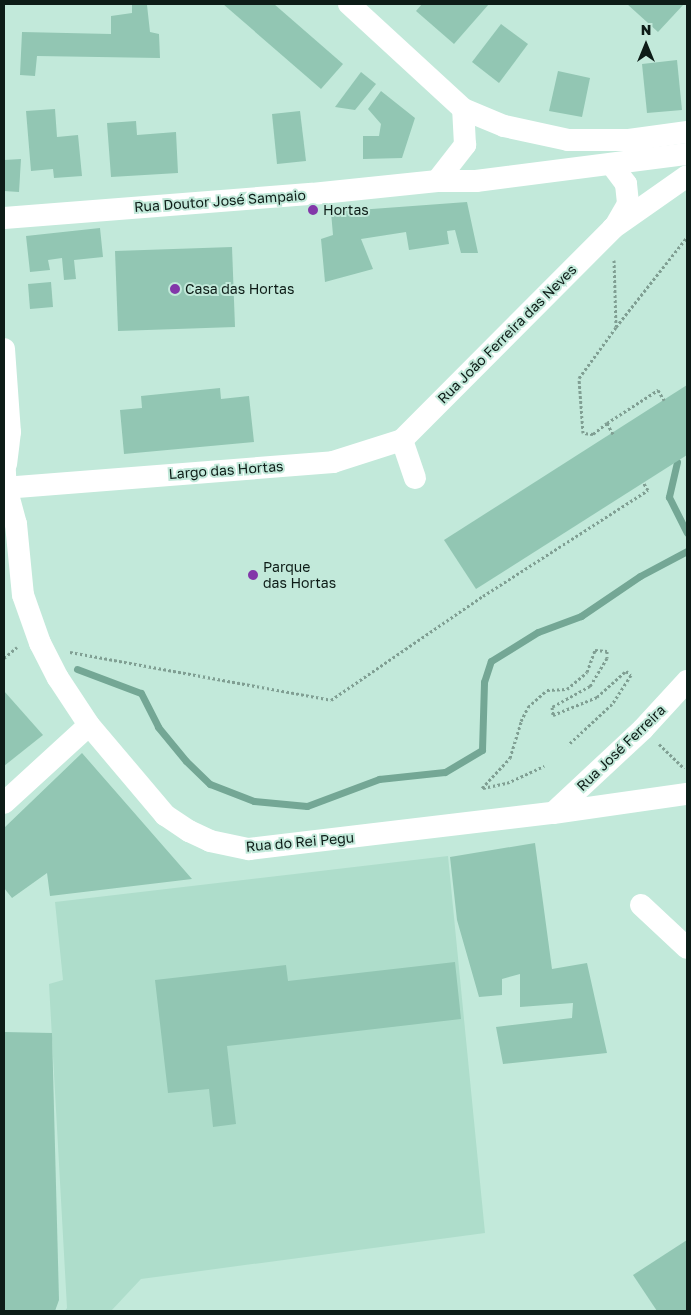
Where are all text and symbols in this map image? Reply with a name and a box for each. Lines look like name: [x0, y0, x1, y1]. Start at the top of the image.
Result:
north arrow: [621, 20, 671, 70]
text: N: [641, 21, 651, 38]
street label: Rua Doutor José Sampaio: [134, 187, 306, 215]
place label: Hortas: [323, 202, 369, 218]
marker: Hortas: [307, 204, 319, 216]
street label: Rua João Ferreira das Neves: [434, 261, 580, 407]
place label: Casa das Hortas: [185, 281, 294, 297]
marker: Casa das Hortas: [169, 283, 181, 295]
street label: Largo das Hortas: [168, 458, 284, 482]
place label: Parque das Hortas: [263, 559, 336, 592]
marker: Parque das Hortas: [247, 569, 259, 581]
street label: Rua José Ferreira: [573, 701, 669, 795]
street label: Rua do Rei Pegu: [245, 829, 355, 855]

